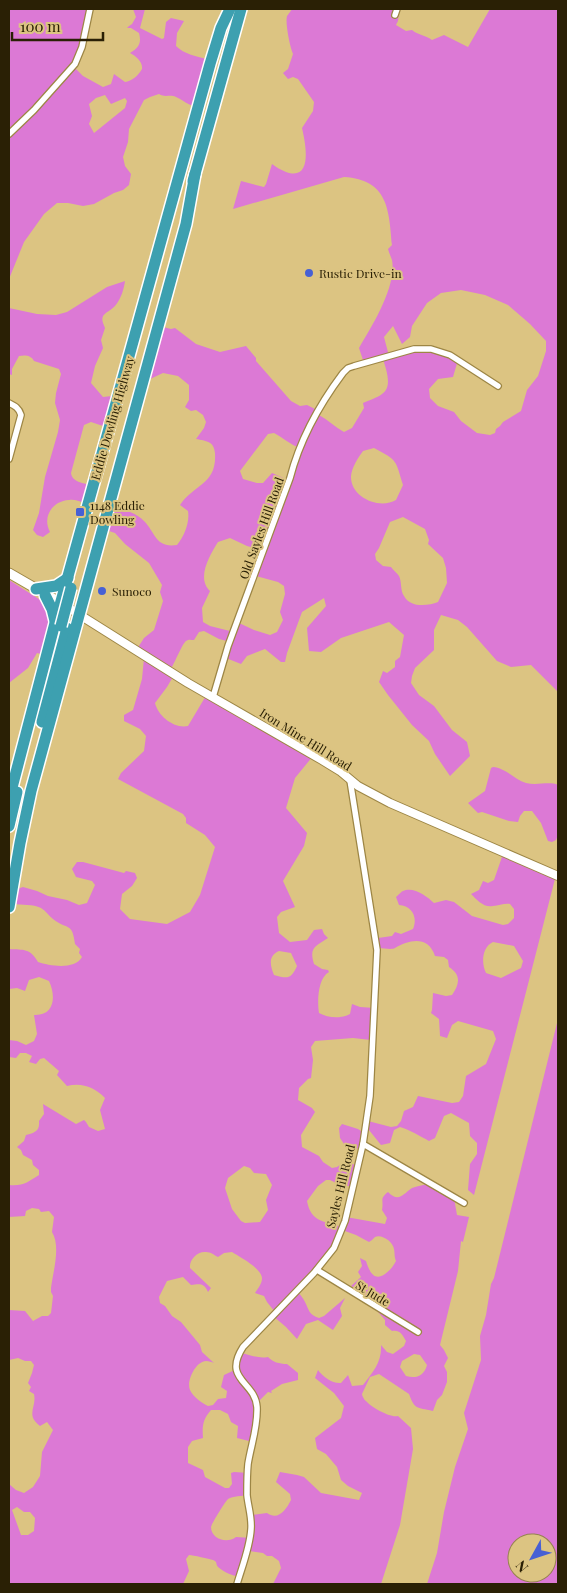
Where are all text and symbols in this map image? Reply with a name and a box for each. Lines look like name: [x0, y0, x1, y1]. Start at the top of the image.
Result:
scale bar: [12, 10, 104, 42]
text: 100 m: [20, 16, 61, 36]
place label: Rustic Drive-in: [319, 265, 402, 281]
marker: Rustic Drive-in: [303, 267, 315, 279]
street label: Eddie Dowling Highway: [87, 354, 137, 482]
street label: Old Sayles Hill Road: [235, 475, 287, 581]
place label: 1148 Eddie Dowling: [90, 497, 145, 527]
marker: 1148 Eddie Dowling: [74, 506, 86, 518]
place label: Sunoco: [112, 583, 152, 599]
marker: Sunoco: [96, 585, 108, 597]
street label: Iron Mine Hill Road: [257, 704, 355, 774]
street label: Sayles Hill Road: [322, 1143, 358, 1229]
street label: St Jude: [353, 1277, 393, 1309]
north arrow: [507, 1533, 557, 1583]
text: N: [511, 1557, 532, 1577]

